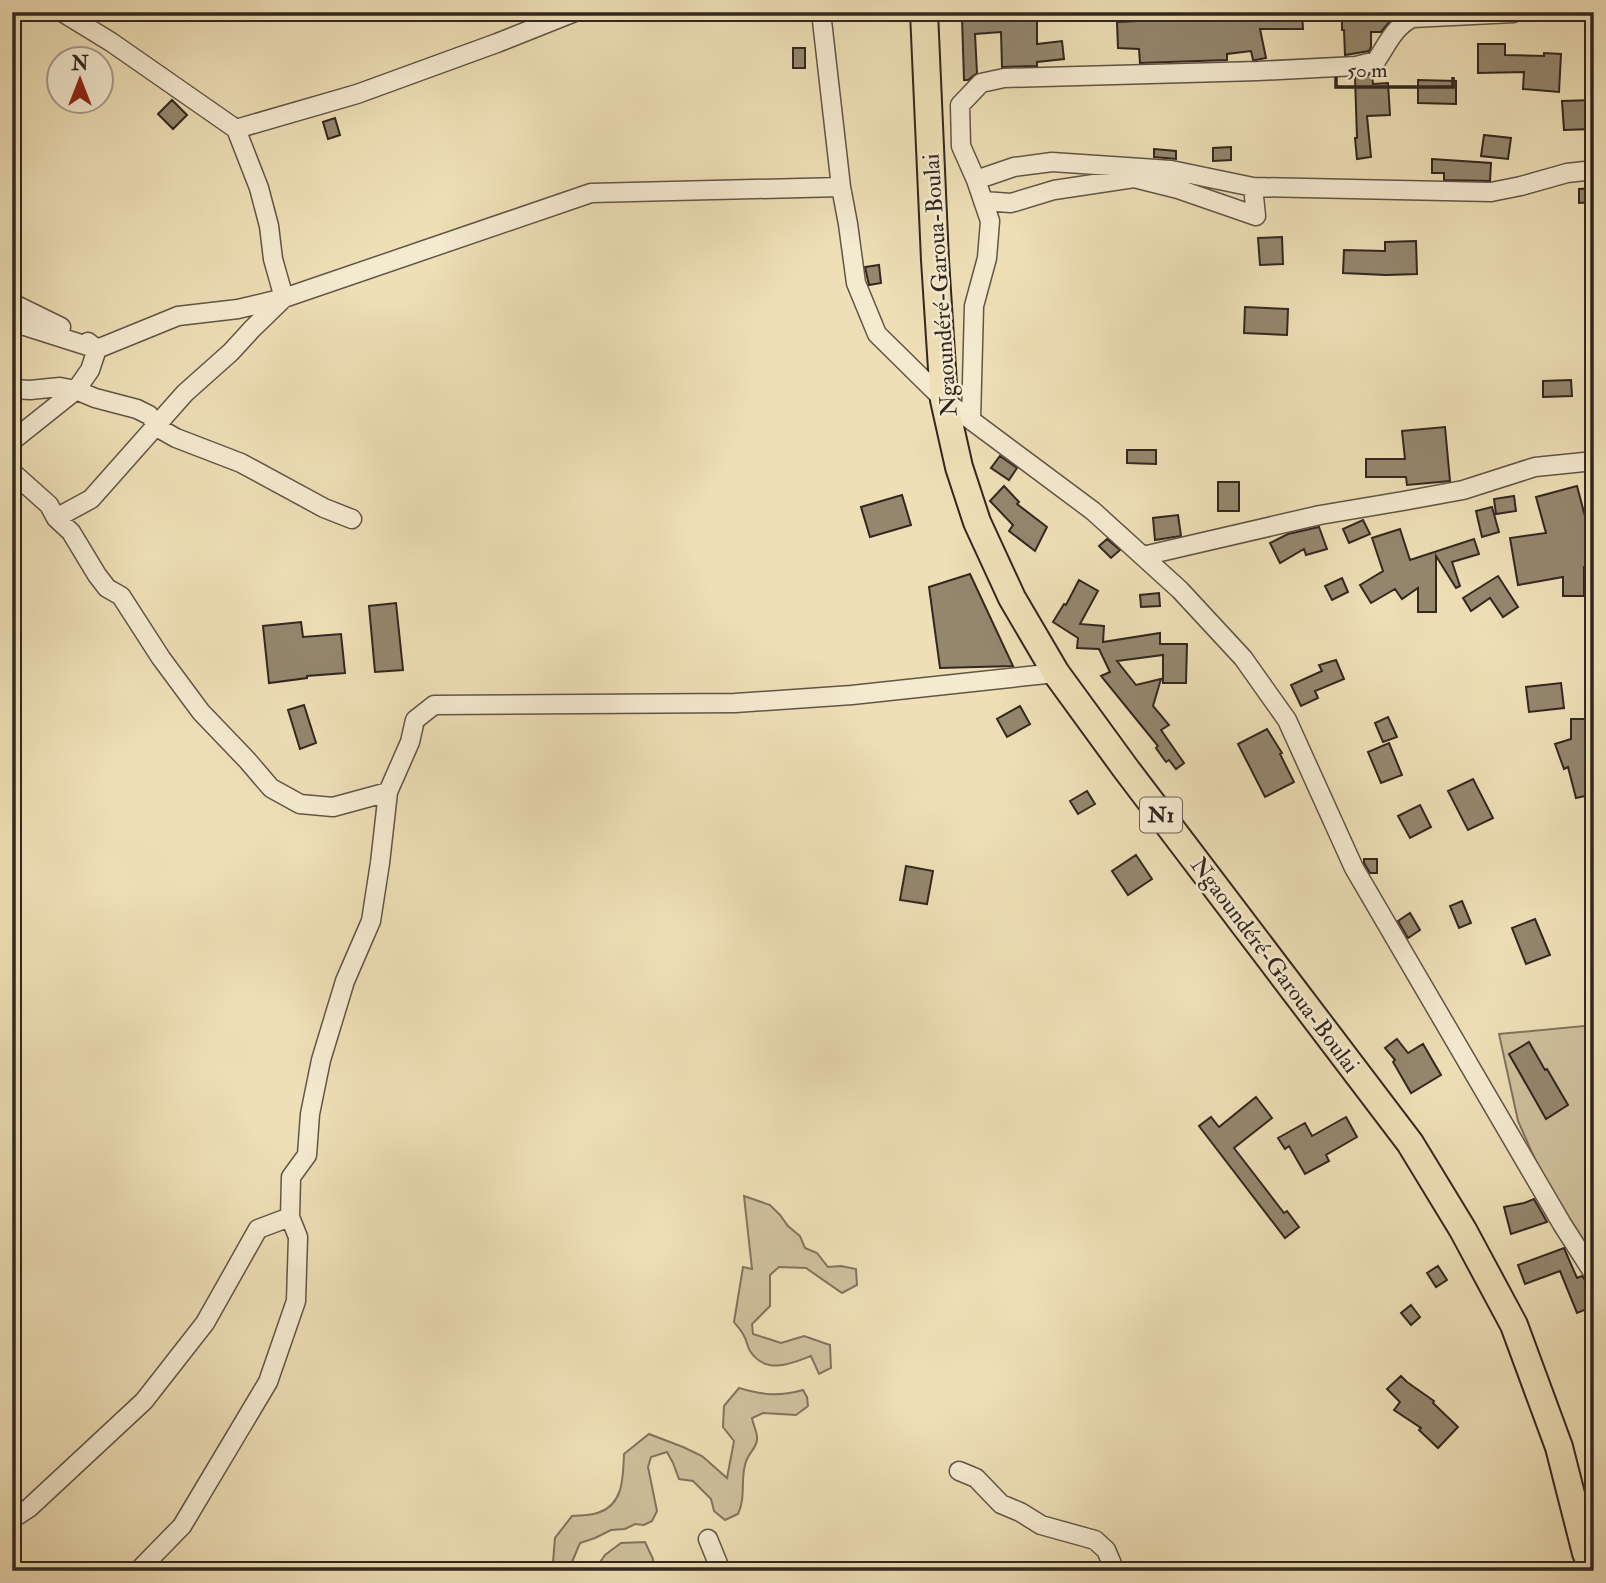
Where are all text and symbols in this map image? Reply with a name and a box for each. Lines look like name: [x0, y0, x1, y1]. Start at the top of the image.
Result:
north arrow: [46, 46, 116, 116]
scale bar: [1336, 46, 1454, 90]
text: N: [70, 52, 89, 76]
text: 50 m: [1347, 57, 1388, 84]
street label: Ngaoundéré-Garoua-Boulai: [916, 153, 964, 417]
road number: N1: [1140, 798, 1182, 832]
street label: Ngaoundéré-Garoua-Boulai: [1184, 851, 1366, 1079]

